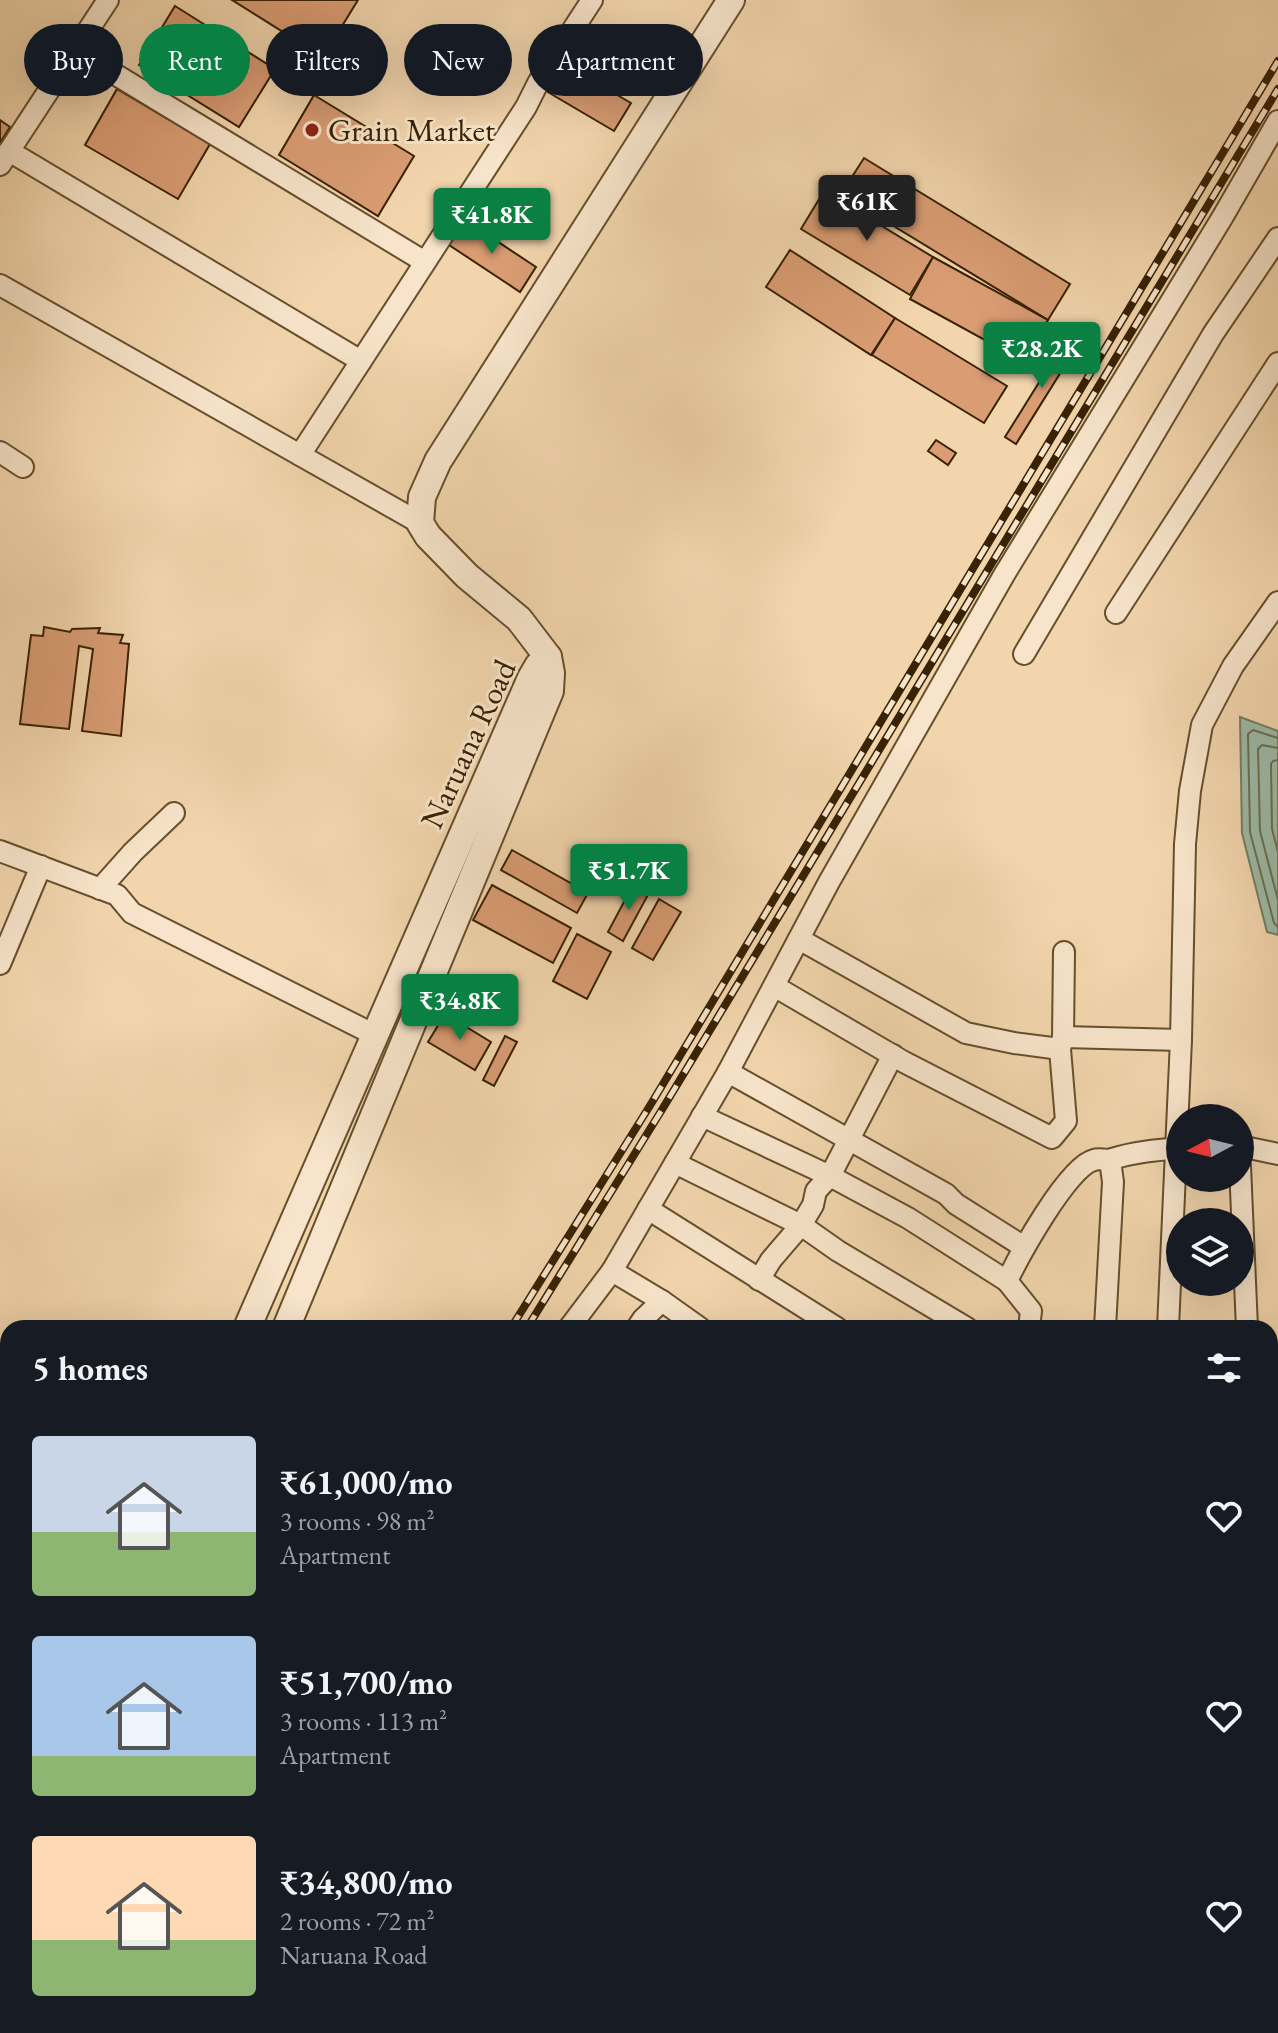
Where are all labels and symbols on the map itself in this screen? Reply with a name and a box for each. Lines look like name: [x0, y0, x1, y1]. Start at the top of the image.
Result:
place label: Grain Market: [328, 109, 495, 151]
marker: Grain Market: [303, 121, 321, 139]
pin: ₹61K: [820, 175, 914, 243]
pin: ₹41.8K: [427, 188, 557, 256]
pin: ₹28.2K: [977, 322, 1107, 390]
street label: Naruana Road: [411, 652, 526, 835]
pin: ₹51.7K: [564, 844, 694, 912]
pin: ₹34.8K: [395, 974, 525, 1042]
north arrow: [1166, 1104, 1254, 1192]

